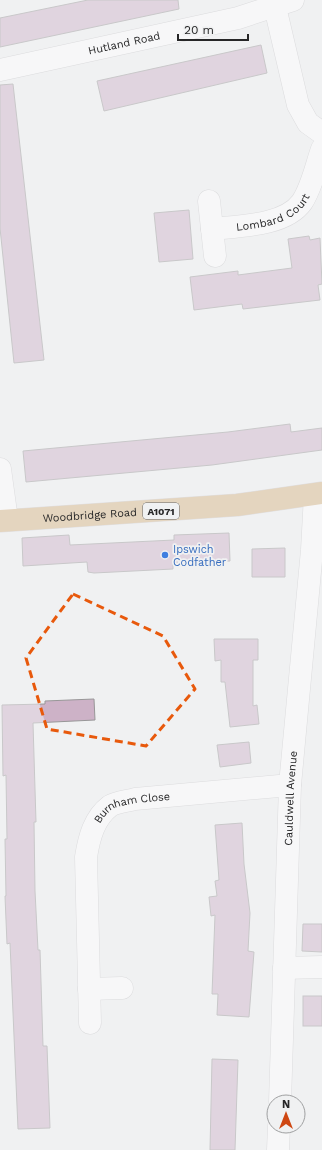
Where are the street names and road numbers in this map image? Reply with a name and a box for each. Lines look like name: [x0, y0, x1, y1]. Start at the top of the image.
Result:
street label: Hutland Road: [87, 29, 161, 57]
street label: Lombard Court: [235, 191, 312, 233]
road number: A1071: [143, 503, 179, 519]
street label: Woodbridge Road: [42, 505, 137, 525]
street label: Cauldwell Avenue: [282, 750, 300, 846]
street label: Burnham Close: [91, 789, 171, 825]

